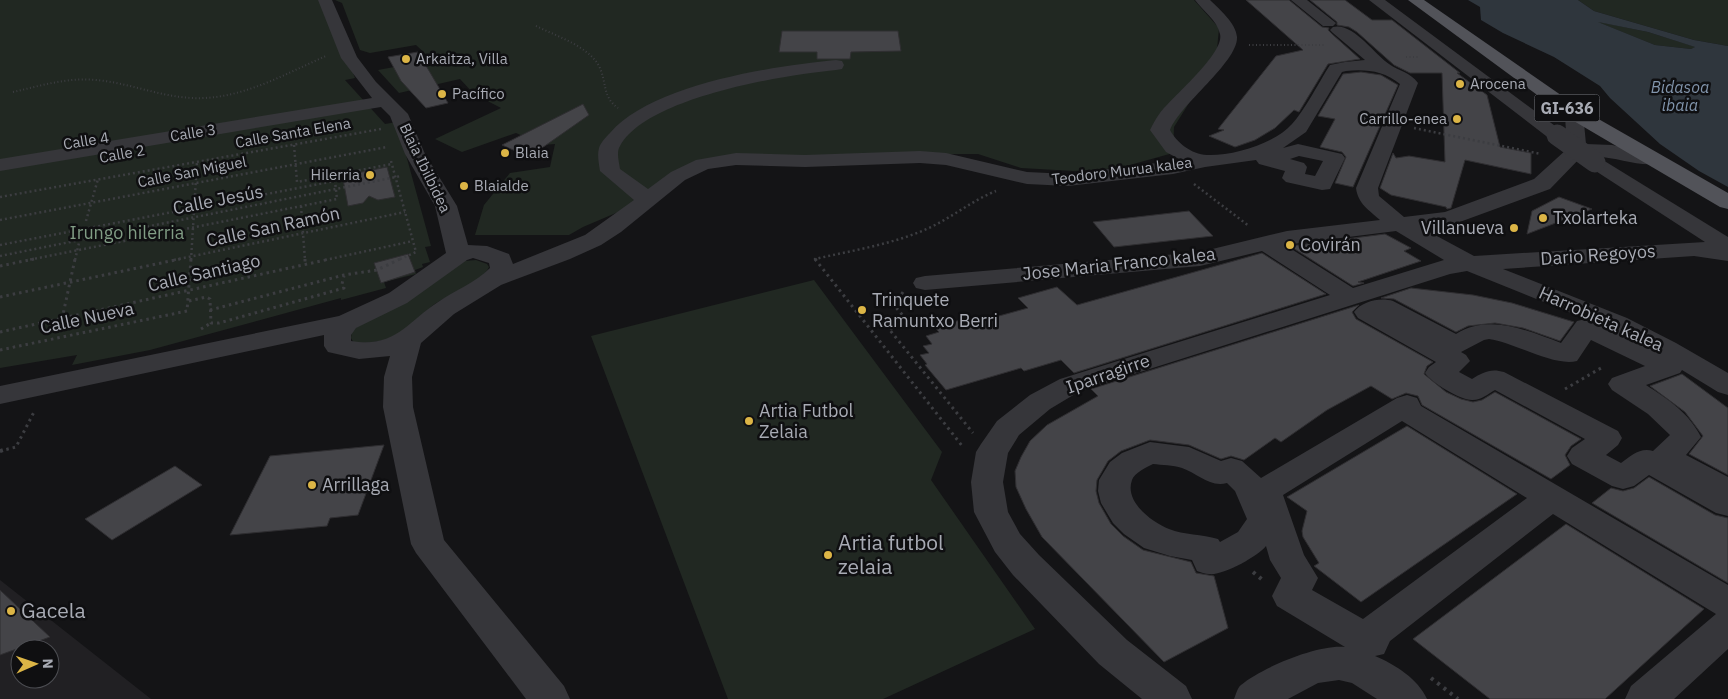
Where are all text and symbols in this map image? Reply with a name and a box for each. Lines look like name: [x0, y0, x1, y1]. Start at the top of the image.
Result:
place label: Arkaitza, Villa: [416, 49, 508, 68]
marker: Arkaitza, Villa: [400, 53, 412, 65]
place label: Arocena: [1470, 74, 1526, 93]
water label: Bidasoa ibaia: [1651, 77, 1709, 115]
marker: Arocena: [1454, 78, 1466, 90]
place label: Pacífico: [452, 84, 505, 103]
marker: Pacífico: [436, 88, 448, 100]
road number: GI-636: [1534, 95, 1600, 122]
place label: Carrillo-enea: [1359, 109, 1447, 128]
street label: Calle Santa Elena: [234, 113, 352, 152]
marker: Carrillo-enea: [1451, 113, 1463, 125]
street label: Calle 3: [169, 120, 217, 146]
street label: Blaia Ibilbidea: [396, 120, 455, 216]
street label: Calle 4: [62, 128, 110, 154]
street label: Calle 2: [98, 140, 146, 167]
place label: Blaia: [515, 143, 549, 162]
marker: Blaia: [499, 147, 511, 159]
street label: Calle San Miguel: [136, 152, 248, 191]
street label: Teodoro Murua kalea: [1051, 152, 1193, 189]
place label: Hilerria: [311, 165, 360, 184]
marker: Hilerria: [364, 169, 376, 181]
place label: Blaialde: [474, 176, 529, 195]
street label: Calle Jesús: [171, 179, 265, 220]
marker: Blaialde: [458, 180, 470, 192]
street label: Calle San Ramón: [204, 201, 342, 252]
place label: Txolarteka: [1553, 206, 1638, 229]
marker: Txolarteka: [1537, 212, 1549, 224]
place label: Villanueva: [1421, 216, 1504, 239]
park label: Irungo hilerria: [70, 221, 185, 244]
marker: Villanueva: [1508, 222, 1520, 234]
place label: Covirán: [1300, 233, 1361, 256]
marker: Covirán: [1284, 239, 1296, 251]
street label: Dario Regoyos: [1540, 239, 1656, 270]
street label: Jose Maria Franco kalea: [1021, 242, 1217, 285]
street label: Calle Santiago: [145, 248, 262, 297]
street label: Harrobieta kalea: [1535, 281, 1667, 356]
place label: Trinquete Ramuntxo Berri: [872, 288, 998, 332]
street label: Calle Nueva: [38, 296, 136, 339]
marker: Trinquete Ramuntxo Berri: [856, 304, 868, 316]
street label: Iparragirre: [1063, 348, 1153, 399]
place label: Artia Futbol Zelaia: [759, 399, 854, 443]
marker: Artia Futbol Zelaia: [743, 415, 755, 427]
place label: Arrillaga: [322, 473, 390, 496]
marker: Arrillaga: [306, 479, 318, 491]
place label: Artia futbol zelaia: [838, 528, 944, 580]
marker: Artia futbol zelaia: [822, 549, 834, 561]
place label: Gacela: [21, 596, 86, 624]
marker: Gacela: [5, 605, 17, 617]
north arrow: [10, 639, 60, 689]
text: N: [39, 658, 57, 669]

